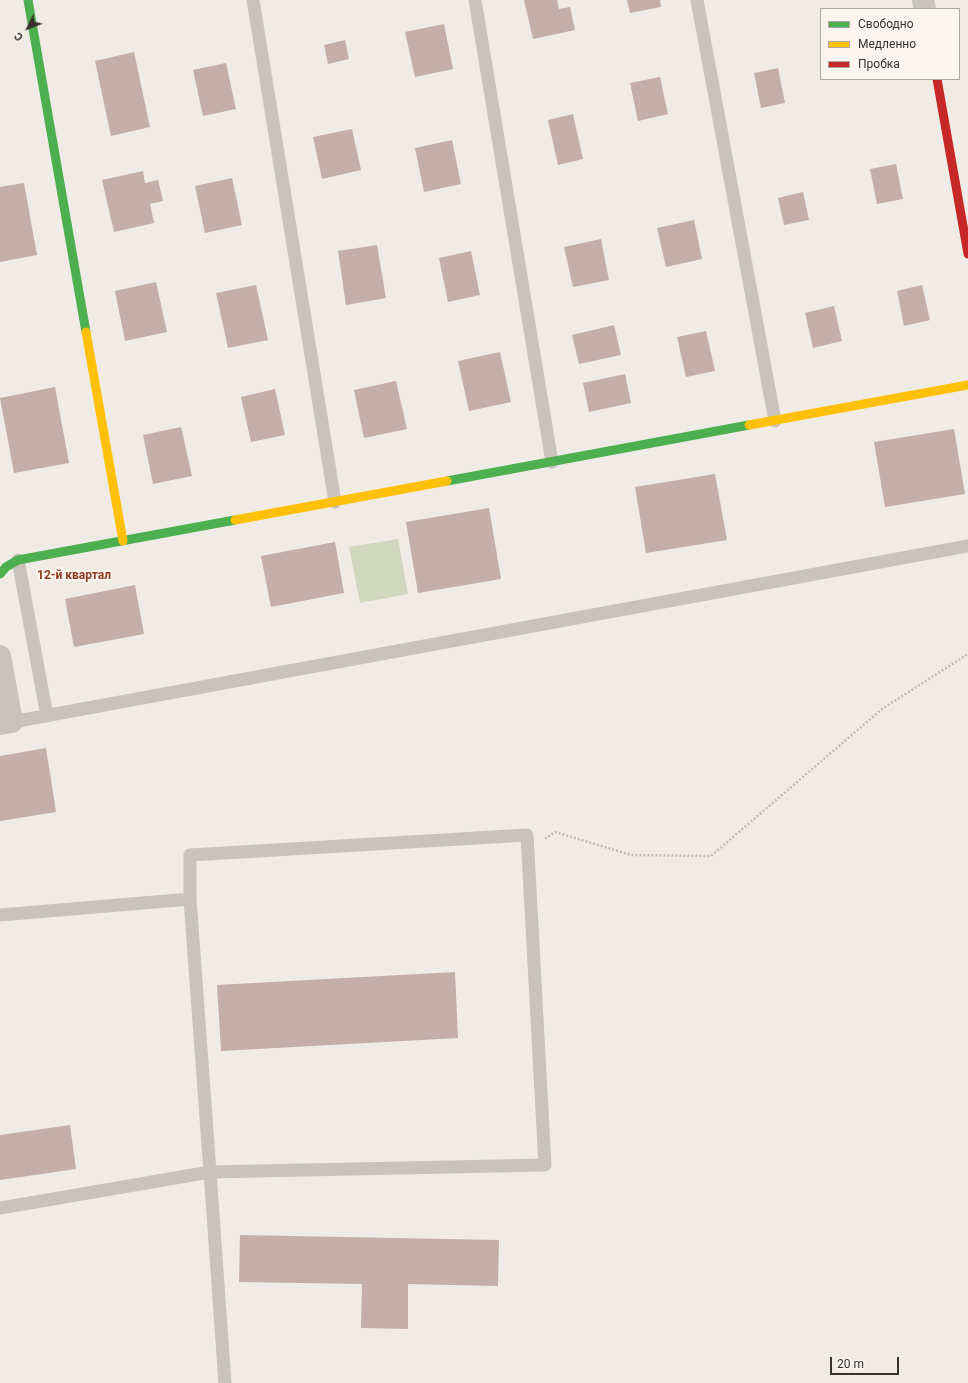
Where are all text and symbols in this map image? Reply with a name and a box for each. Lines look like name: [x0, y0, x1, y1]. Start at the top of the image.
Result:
north arrow: [8, 8, 48, 48]
legend: [820, 8, 960, 80]
text: Свободно: [858, 17, 914, 31]
text: С: [12, 29, 26, 44]
text: Медленно: [858, 37, 916, 51]
text: Пробка: [858, 57, 900, 71]
district label: 12-й квартал: [37, 569, 111, 583]
scale bar: [832, 1349, 901, 1375]
text: 20 m: [837, 1357, 864, 1371]

